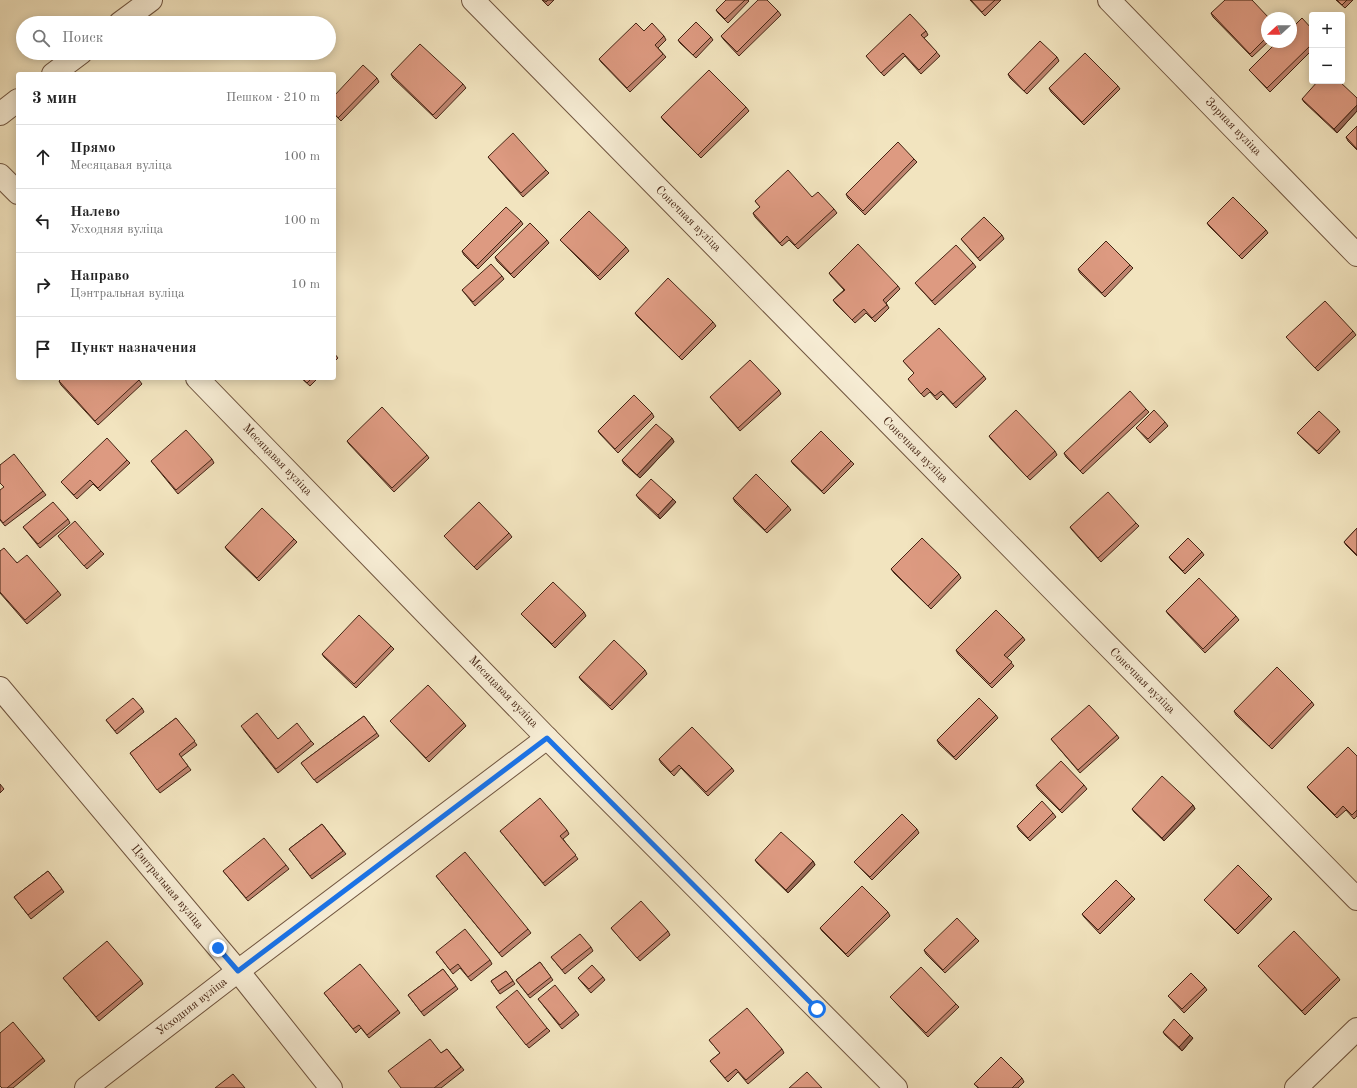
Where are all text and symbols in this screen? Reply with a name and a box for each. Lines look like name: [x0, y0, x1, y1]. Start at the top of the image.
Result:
north arrow: [1261, 12, 1297, 48]
map controls: [1309, 12, 1345, 84]
button: +: [1309, 12, 1345, 48]
search box: [16, 16, 336, 60]
icon: search: [30, 27, 52, 49]
text: Поиск: [62, 31, 103, 46]
button: −: [1309, 48, 1345, 84]
text: 3 мин: [32, 90, 77, 107]
text: Пешком · 210 m: [226, 91, 320, 104]
street label: Зорная вуліца: [1203, 95, 1264, 158]
text: Прямо: [70, 141, 116, 156]
icon: ahead: [32, 146, 54, 168]
text: 100 m: [283, 150, 320, 163]
text: Месяцавая вуліца: [70, 159, 172, 172]
street label: Сонечная вуліца: [653, 183, 724, 254]
text: Налево: [70, 205, 120, 220]
icon: left: [32, 210, 54, 232]
text: 100 m: [283, 214, 320, 227]
text: Усходняя вуліца: [70, 223, 163, 236]
text: Направо: [70, 269, 129, 284]
icon: right: [32, 274, 54, 296]
text: 10 m: [291, 278, 320, 291]
text: Цэнтральная вуліца: [70, 287, 185, 300]
icon: arrive: [32, 338, 54, 360]
text: Пункт назначения: [70, 341, 197, 356]
street label: Сонечная вуліца: [880, 414, 951, 485]
street label: Месяцавая вуліца: [240, 421, 315, 498]
street label: Сонечная вуліца: [1107, 645, 1178, 716]
street label: Месяцавая вуліца: [466, 653, 541, 730]
street label: Цэнтральная вуліца: [128, 842, 206, 931]
route end: [209, 939, 227, 957]
street label: Усходняя вуліца: [154, 975, 230, 1038]
route start: [808, 1000, 826, 1018]

